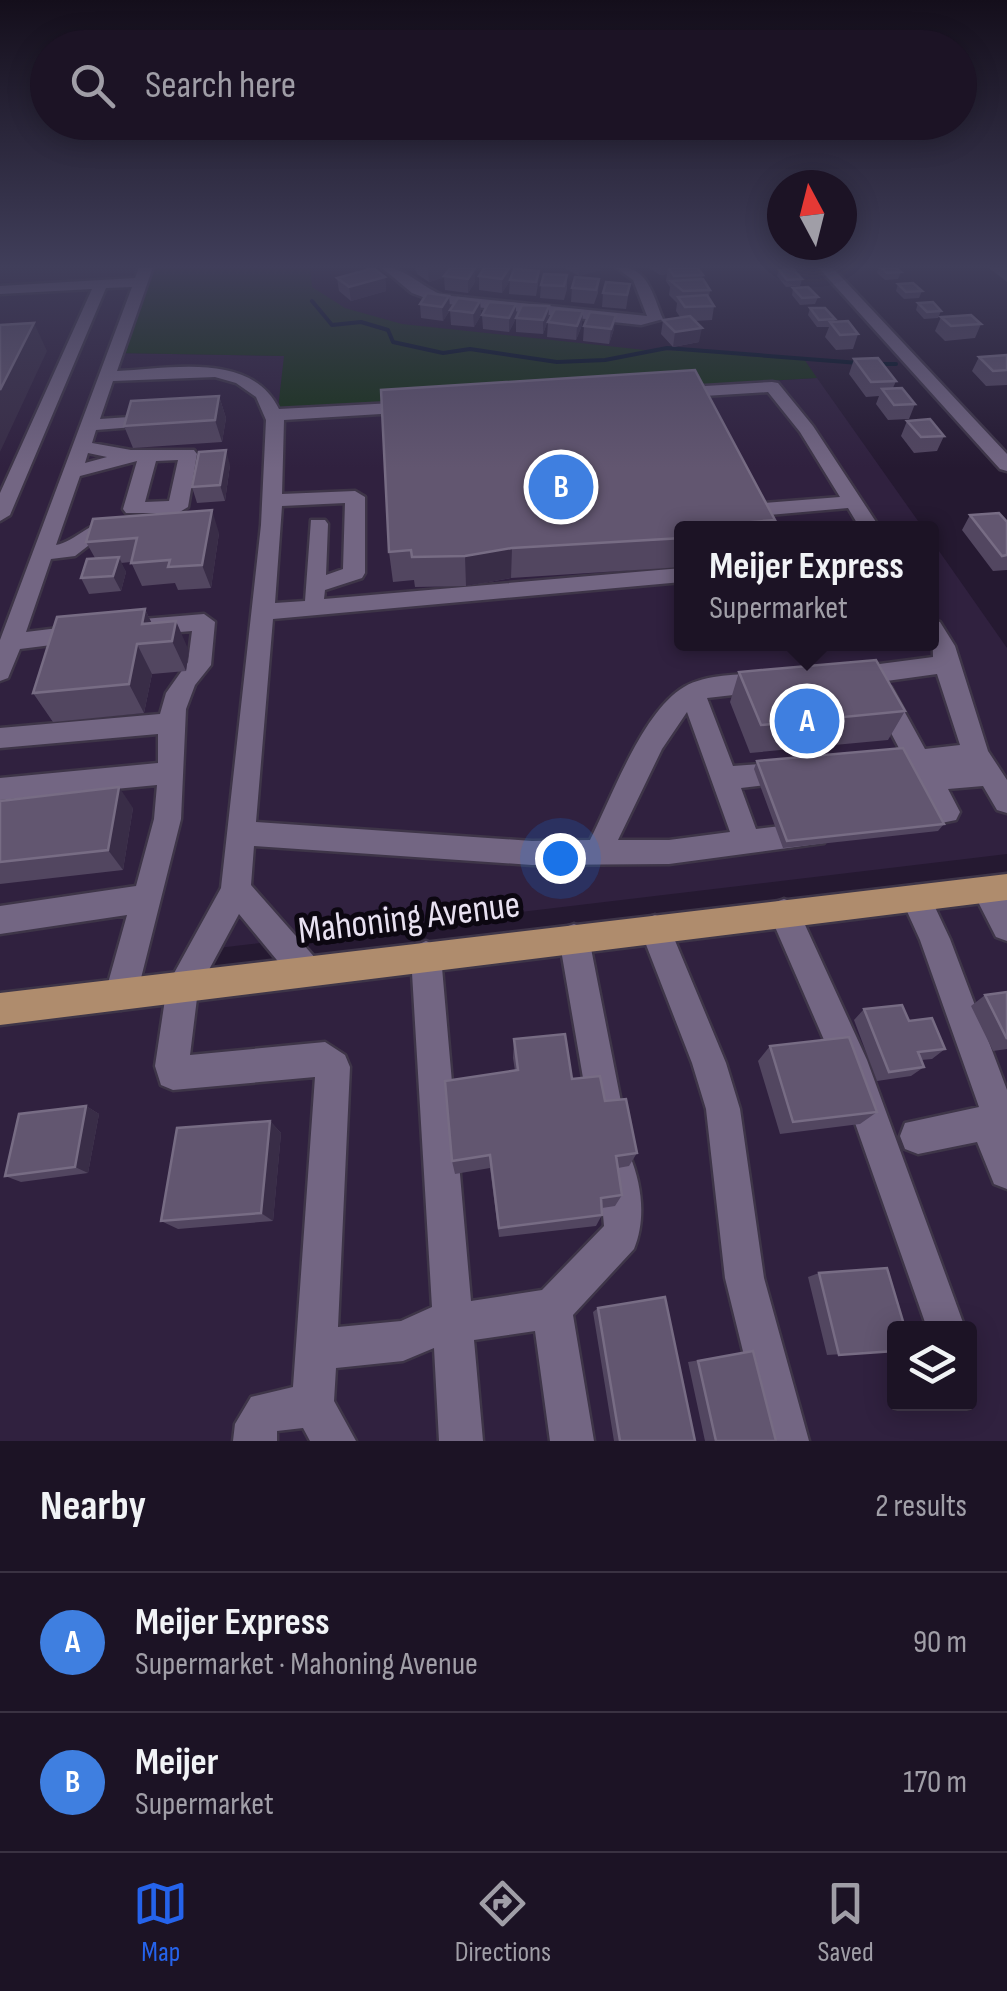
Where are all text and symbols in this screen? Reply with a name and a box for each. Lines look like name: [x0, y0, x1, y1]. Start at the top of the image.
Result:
search box: [30, 30, 977, 140]
icon: search: [65, 58, 120, 113]
text: Search here: [145, 63, 296, 108]
north arrow: [767, 170, 857, 260]
pin: B: [528, 450, 594, 524]
popup: [674, 521, 939, 651]
text: Meijer Express: [709, 544, 904, 589]
text: Supermarket: [709, 589, 848, 628]
pin: A: [774, 684, 840, 758]
your location: [535, 833, 586, 884]
street label: Mahoning Avenue: [296, 882, 522, 954]
map controls: [887, 1321, 977, 1411]
button: layers: [887, 1321, 977, 1411]
text: Nearby: [40, 1481, 146, 1532]
text: 2 results: [875, 1487, 967, 1526]
text: Meijer Express: [135, 1600, 330, 1645]
text: A: [65, 1623, 80, 1662]
text: 90 m: [913, 1623, 967, 1662]
text: Supermarket · Mahoning Avenue: [135, 1645, 478, 1684]
text: Meijer: [135, 1740, 219, 1785]
text: B: [65, 1763, 80, 1802]
text: 170 m: [903, 1763, 967, 1802]
text: Supermarket: [135, 1785, 274, 1824]
tab: Map: [133, 1876, 188, 1969]
tab: Directions: [455, 1876, 551, 1969]
tab: Saved: [818, 1876, 874, 1969]

